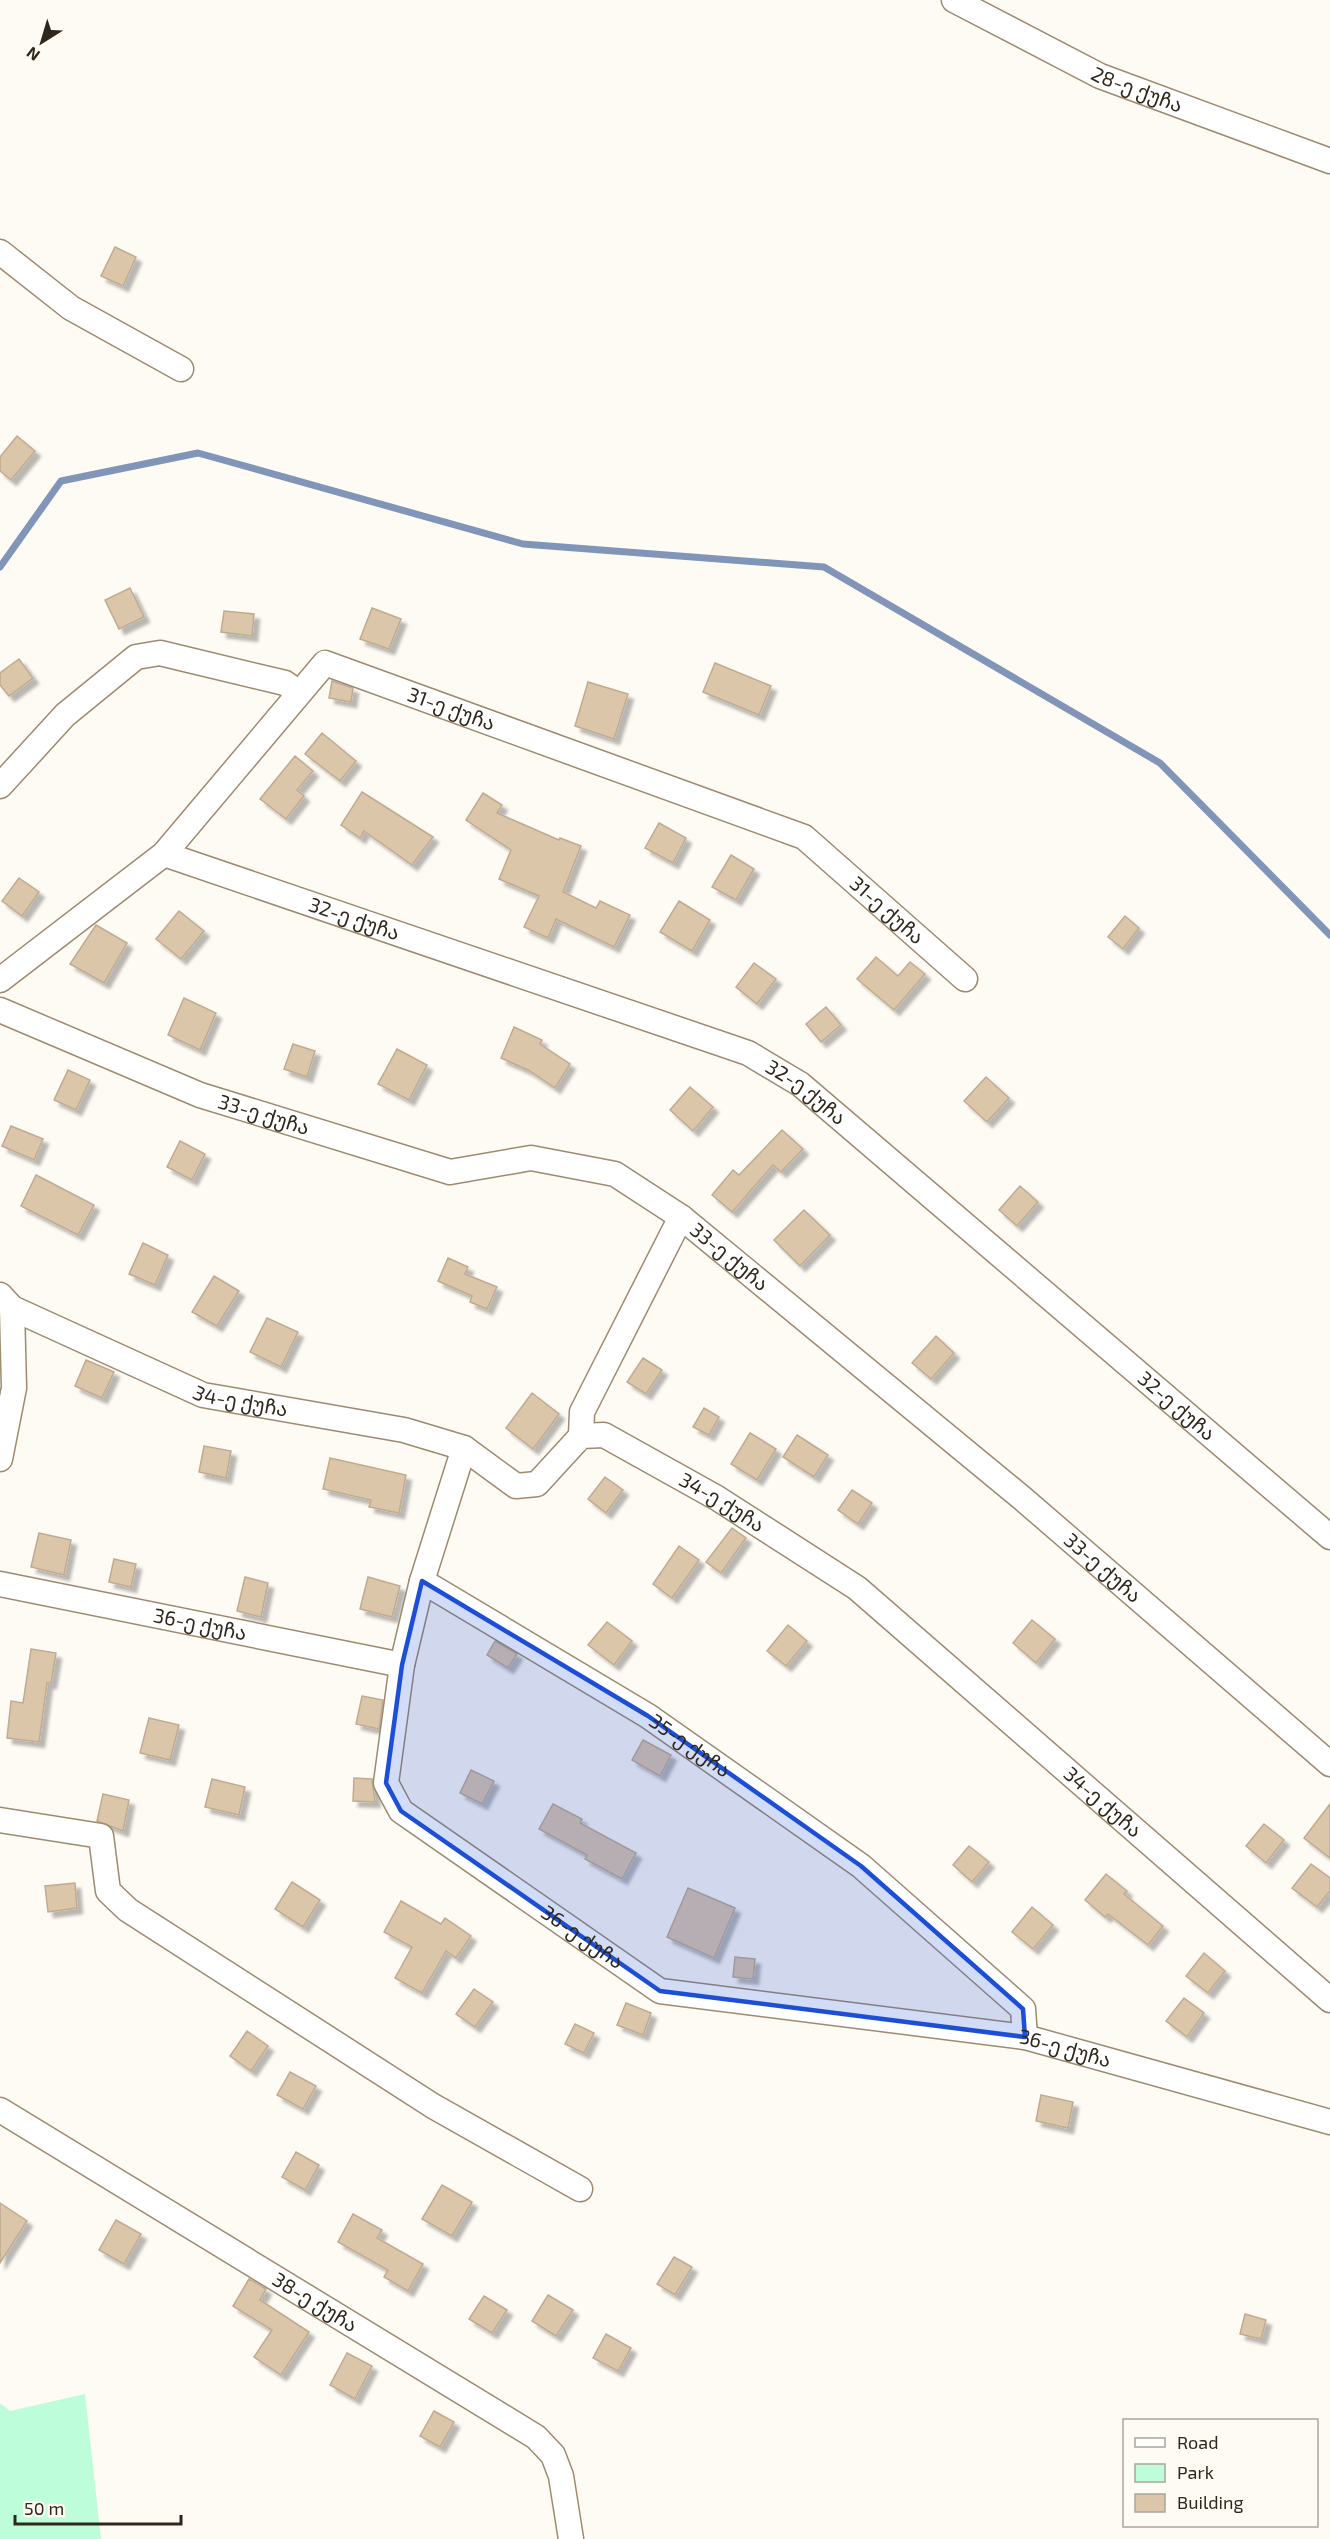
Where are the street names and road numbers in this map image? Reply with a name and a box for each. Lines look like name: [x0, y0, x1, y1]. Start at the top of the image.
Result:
street label: 28-ე ქუჩა: [1088, 61, 1186, 117]
street label: 31-ე ქუჩა: [405, 681, 499, 735]
street label: 31-ე ქუჩა: [846, 870, 930, 949]
street label: 32-ე ქუჩა: [306, 891, 403, 944]
street label: 32-ე ქუჩა: [762, 1054, 852, 1129]
street label: 33-ე ქუჩა: [215, 1088, 313, 1139]
street label: 33-ე ქუჩა: [686, 1217, 774, 1295]
street label: 32-ე ქუჩა: [1134, 1365, 1221, 1445]
street label: 34-ე ქუჩა: [190, 1379, 290, 1421]
street label: 34-ე ქუჩა: [676, 1467, 770, 1537]
street label: 33-ე ქუჩა: [1060, 1527, 1147, 1607]
street label: 36-ე ქუჩა: [151, 1602, 249, 1644]
street label: 35-ე ქუჩა: [645, 1708, 736, 1782]
street label: 34-ე ქუჩა: [1060, 1761, 1147, 1842]
street label: 36-ე ქუჩა: [537, 1899, 629, 1973]
street label: 36-ე ქუჩა: [1018, 2023, 1114, 2071]
street label: 38-ე ქუჩა: [269, 2266, 362, 2336]

